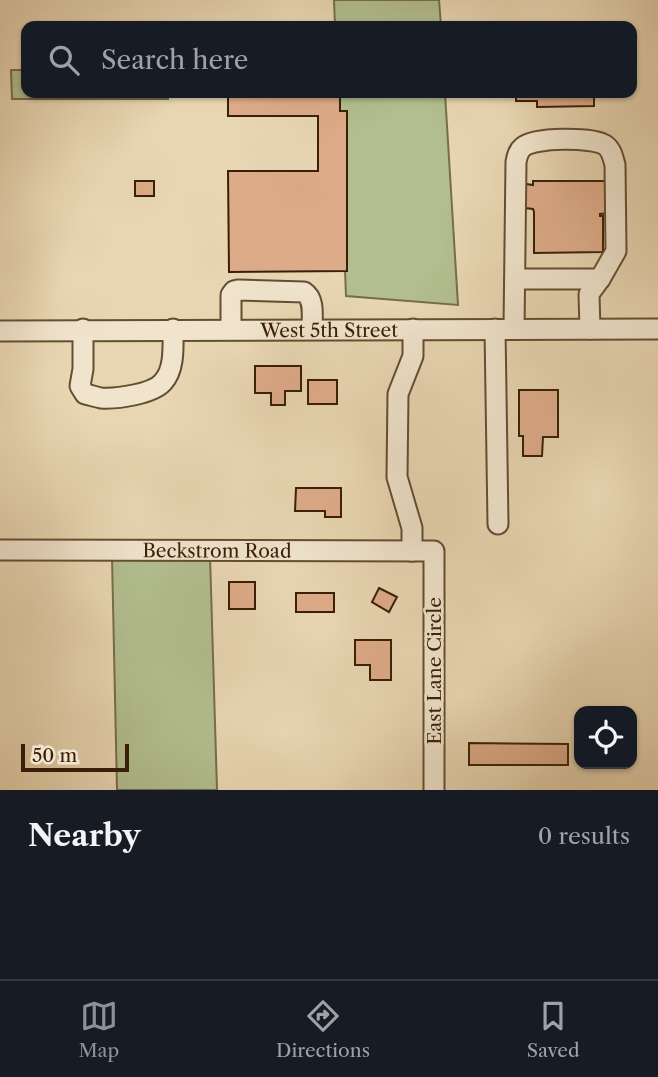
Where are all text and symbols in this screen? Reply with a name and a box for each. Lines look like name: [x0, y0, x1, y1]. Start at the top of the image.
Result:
search box: [21, 21, 637, 98]
icon: search: [45, 41, 83, 79]
text: Search here: [101, 44, 248, 76]
street label: West 5th Street: [259, 318, 398, 342]
street label: Beckstrom Road: [142, 539, 292, 562]
street label: East Lane Circle: [423, 597, 446, 745]
map controls: [574, 706, 637, 769]
button: locate: [574, 706, 637, 769]
scale bar: [21, 741, 130, 773]
text: 50 m: [32, 744, 77, 767]
text: Nearby: [28, 817, 141, 854]
text: 0 results: [538, 822, 630, 850]
tab: Map: [78, 997, 119, 1062]
tab: Directions: [276, 997, 370, 1062]
tab: Saved: [527, 997, 580, 1062]

